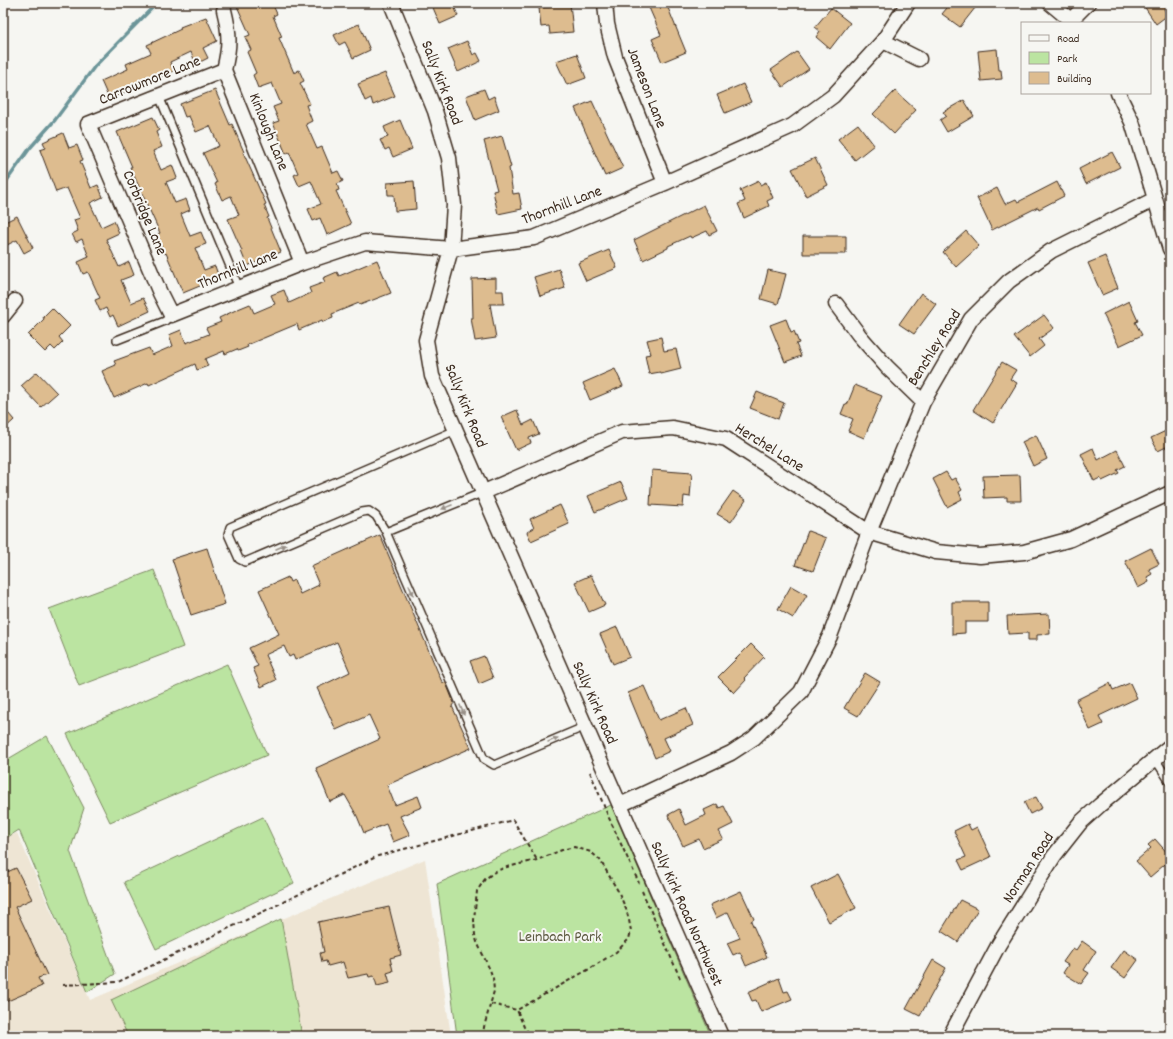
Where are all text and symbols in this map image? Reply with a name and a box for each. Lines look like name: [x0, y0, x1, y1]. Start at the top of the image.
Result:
legend: [1021, 22, 1151, 94]
text: Road: [1057, 31, 1079, 48]
street label: Sally Kirk Road: [414, 37, 468, 129]
street label: Jameson Lane: [620, 44, 672, 132]
street label: Carrowmore Lane: [96, 50, 204, 112]
text: Park: [1057, 51, 1078, 68]
text: Building: [1057, 71, 1092, 88]
street label: Kinlough Lane: [242, 90, 294, 174]
street label: Corbridge Lane: [116, 167, 172, 259]
street label: Thornhill Lane: [519, 180, 605, 232]
street label: Thornhill Lane: [195, 244, 281, 296]
street label: Benchley Road: [902, 305, 968, 391]
street label: Sally Kirk Road: [438, 361, 492, 451]
street label: Herchel Lane: [730, 418, 808, 478]
one-way arrow: [441, 504, 453, 510]
one-way arrow: [276, 544, 287, 550]
one-way arrow: [408, 585, 414, 597]
street label: Sally Kirk Road: [565, 658, 623, 748]
one-way arrow: [459, 704, 465, 715]
one-way arrow: [547, 737, 558, 743]
street label: Norman Road: [997, 828, 1061, 908]
street label: Sally Kirk Road Northwest: [644, 838, 728, 990]
park label: Leinbach Park: [518, 926, 602, 949]

